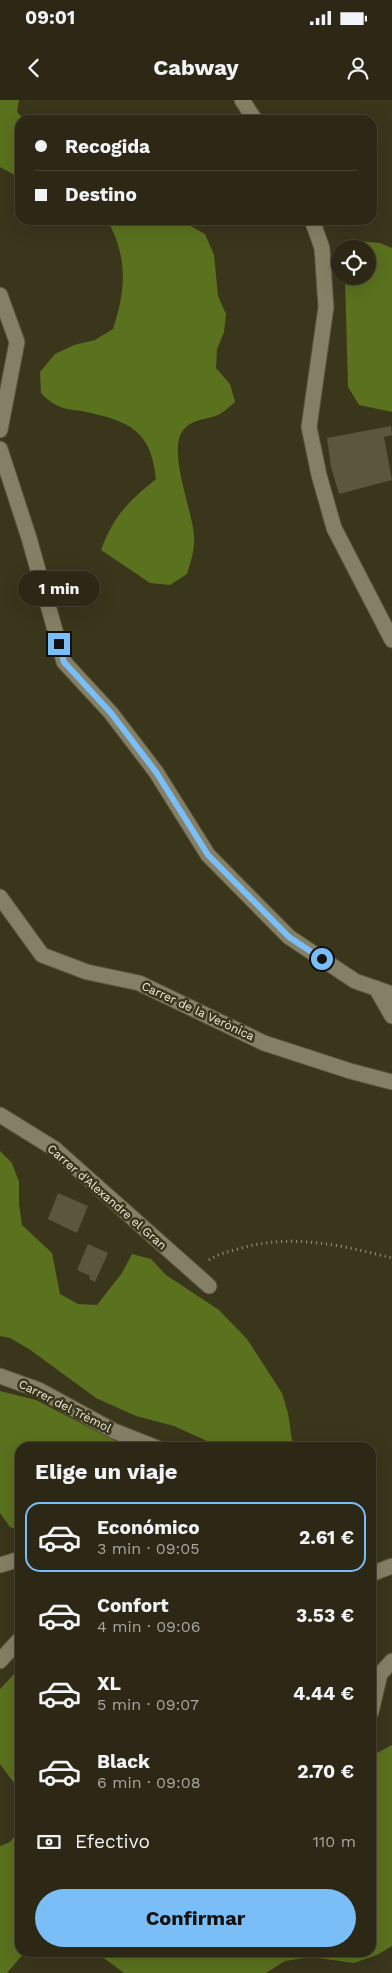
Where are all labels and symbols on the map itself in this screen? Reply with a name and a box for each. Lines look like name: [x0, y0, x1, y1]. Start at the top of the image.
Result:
callout: 1 min: [18, 572, 100, 606]
route end: [48, 633, 70, 655]
route start: [311, 948, 333, 970]
street label: Carrer de la Verònica: [139, 979, 257, 1043]
street label: Carrer d'Alexandre el Gran: [45, 1141, 169, 1253]
street label: Carrer del Trèmol: [16, 1377, 114, 1436]

